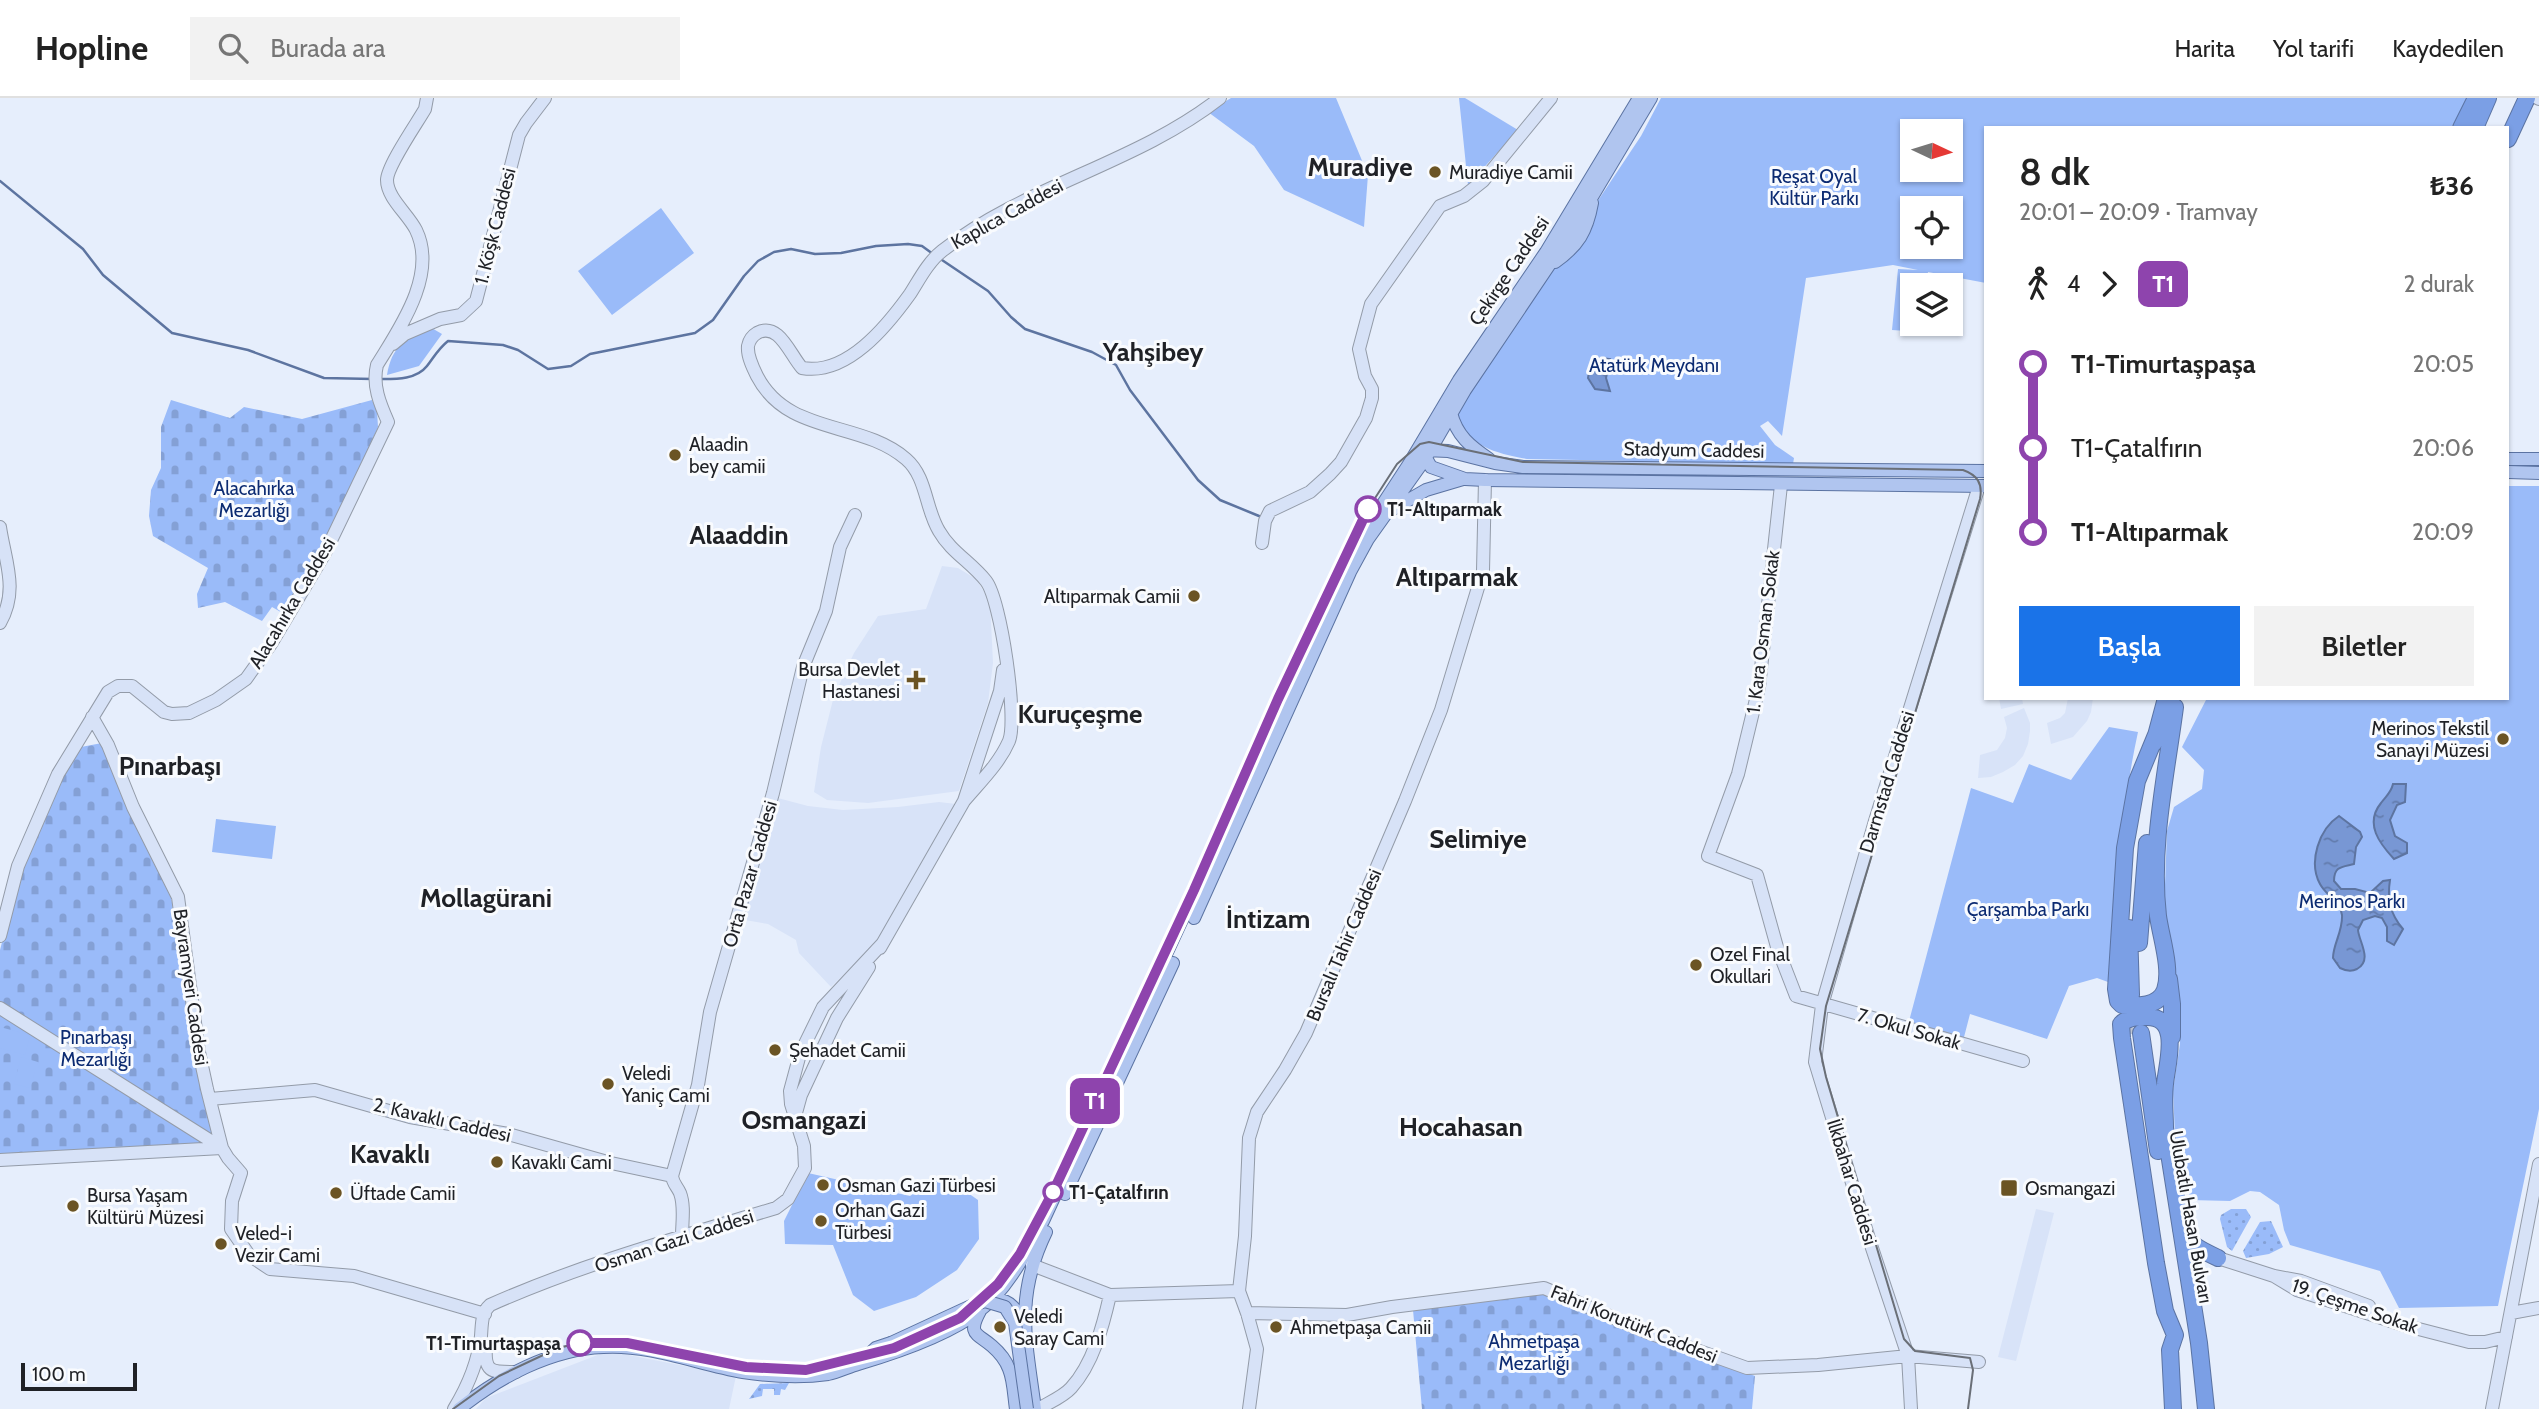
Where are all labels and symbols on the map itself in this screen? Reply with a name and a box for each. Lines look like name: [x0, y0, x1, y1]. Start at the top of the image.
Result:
north arrow: [1900, 119, 1964, 182]
district label: Muradiye: [1307, 151, 1413, 183]
place label: Muradiye Camii: [1449, 161, 1573, 184]
marker: Muradiye Camii: [1427, 164, 1443, 180]
street label: 1. Köşk Caddesi: [469, 165, 521, 287]
park label: Reşat Oyal Kültür Parkı: [1769, 165, 1859, 210]
street label: Kaplıca Caddesi: [947, 174, 1067, 254]
street label: Çekirge Caddesi: [1464, 212, 1554, 330]
district label: Yahşibey: [1102, 336, 1203, 368]
park label: Atatürk Meydanı: [1589, 354, 1719, 377]
place label: Alaadin bey camii: [689, 433, 766, 478]
street label: Stadyum Caddesi: [1623, 437, 1765, 463]
marker: Alaadin bey camii: [667, 447, 683, 463]
park label: Alacahırka Mezarlığı: [214, 477, 294, 522]
marker: T1-Altıparmak: [1355, 496, 1381, 522]
place label: T1-Altıparmak: [1387, 498, 1503, 521]
district label: Alaaddin: [689, 519, 789, 551]
street label: Alacahırka Caddesi: [244, 533, 340, 673]
street label: 1. Kara Osman Sokak: [1742, 549, 1784, 715]
district label: Altıparmak: [1396, 561, 1519, 593]
place label: Altıparmak Camii: [1044, 585, 1180, 608]
marker: Altıparmak Camii: [1186, 588, 1202, 604]
place label: Bursa Devlet Hastanesi: [798, 658, 901, 703]
marker: Bursa Devlet Hastanesi: [906, 670, 926, 690]
district label: Kuruçeşme: [1018, 698, 1142, 730]
street label: Darmstad Caddesi: [1854, 708, 1920, 856]
place label: Merinos Tekstil Sanayi Müzesi: [2371, 717, 2490, 762]
marker: Merinos Tekstil Sanayi Müzesi: [2495, 731, 2511, 747]
district label: Pınarbaşı: [119, 750, 221, 782]
street label: Orta Pazar Caddesi: [718, 798, 782, 950]
district label: Selimiye: [1429, 823, 1527, 855]
street label: Bursalı Tahir Caddesi: [1302, 865, 1386, 1025]
district label: Mollagürani: [420, 882, 552, 914]
park label: Merinos Parkı: [2299, 890, 2405, 913]
park label: Çarşamba Parkı: [1967, 898, 2089, 921]
district label: İntizam: [1226, 903, 1310, 935]
street label: Bayramyeri Caddesi: [169, 907, 213, 1067]
place label: Ozel Final Okullari: [1710, 943, 1790, 988]
marker: Ozel Final Okullari: [1688, 957, 1704, 973]
street label: 7. Okul Sokak: [1855, 1003, 1964, 1055]
park label: Pınarbaşı Mezarlığı: [60, 1026, 132, 1071]
place label: Şehadet Camii: [789, 1039, 906, 1062]
marker: Şehadet Camii: [767, 1042, 783, 1058]
place label: Veledi Yaniç Cami: [621, 1062, 710, 1107]
marker: Veledi Yaniç Cami: [600, 1076, 616, 1092]
line badge: T1: [1064, 1078, 1126, 1124]
street label: 2. Kavaklı Caddesi: [371, 1093, 513, 1147]
district label: Osmangazi: [741, 1104, 867, 1136]
district label: Hocahasan: [1399, 1111, 1523, 1143]
street label: İlkbahar Caddesi: [1822, 1116, 1882, 1248]
street label: Ulubatlı Hasan Bulvarı: [2164, 1129, 2218, 1305]
district label: Kavaklı: [350, 1138, 430, 1170]
place label: Kavaklı Cami: [511, 1151, 612, 1174]
marker: Kavaklı Cami: [489, 1154, 505, 1170]
place label: Osman Gazi Türbesi: [837, 1174, 996, 1197]
marker: Osman Gazi Türbesi: [815, 1177, 831, 1193]
place label: Osmangazi: [2025, 1177, 2115, 1200]
marker: Osmangazi: [1999, 1178, 2019, 1198]
place label: T1-Çatalfırın: [1069, 1181, 1169, 1204]
place label: Üftade Camii: [350, 1182, 456, 1205]
marker: T1-Çatalfırın: [1043, 1182, 1063, 1202]
place label: Bursa Yaşam Kültürü Müzesi̇: [87, 1184, 204, 1229]
marker: Üftade Camii: [328, 1185, 344, 1201]
marker: Bursa Yaşam Kültürü Müzesi̇: [65, 1198, 81, 1214]
place label: Orhan Gazi Türbesi: [835, 1199, 925, 1244]
street label: Osman Gazi Caddesi: [592, 1204, 756, 1278]
marker: Orhan Gazi Türbesi: [813, 1213, 829, 1229]
place label: Veled-i Vezir Cami: [235, 1222, 320, 1267]
marker: Veled-i Vezir Cami: [213, 1236, 229, 1252]
street label: 19. Çeşme Sokak: [2289, 1274, 2422, 1339]
street label: Fahri Korutürk Caddesi: [1547, 1280, 1721, 1368]
place label: Veledi Saray Cami: [1014, 1305, 1104, 1350]
place label: Ahmetpaşa Camii: [1290, 1316, 1431, 1339]
marker: Veledi Saray Cami: [992, 1319, 1008, 1335]
marker: Ahmetpaşa Camii: [1268, 1319, 1284, 1335]
marker: T1-Timurtaşpaşa: [567, 1330, 593, 1356]
park label: Ahmetpaşa Mezarlığı: [1488, 1330, 1580, 1375]
place label: T1-Timurtaşpaşa: [426, 1332, 562, 1355]
scale bar: [21, 1360, 136, 1392]

